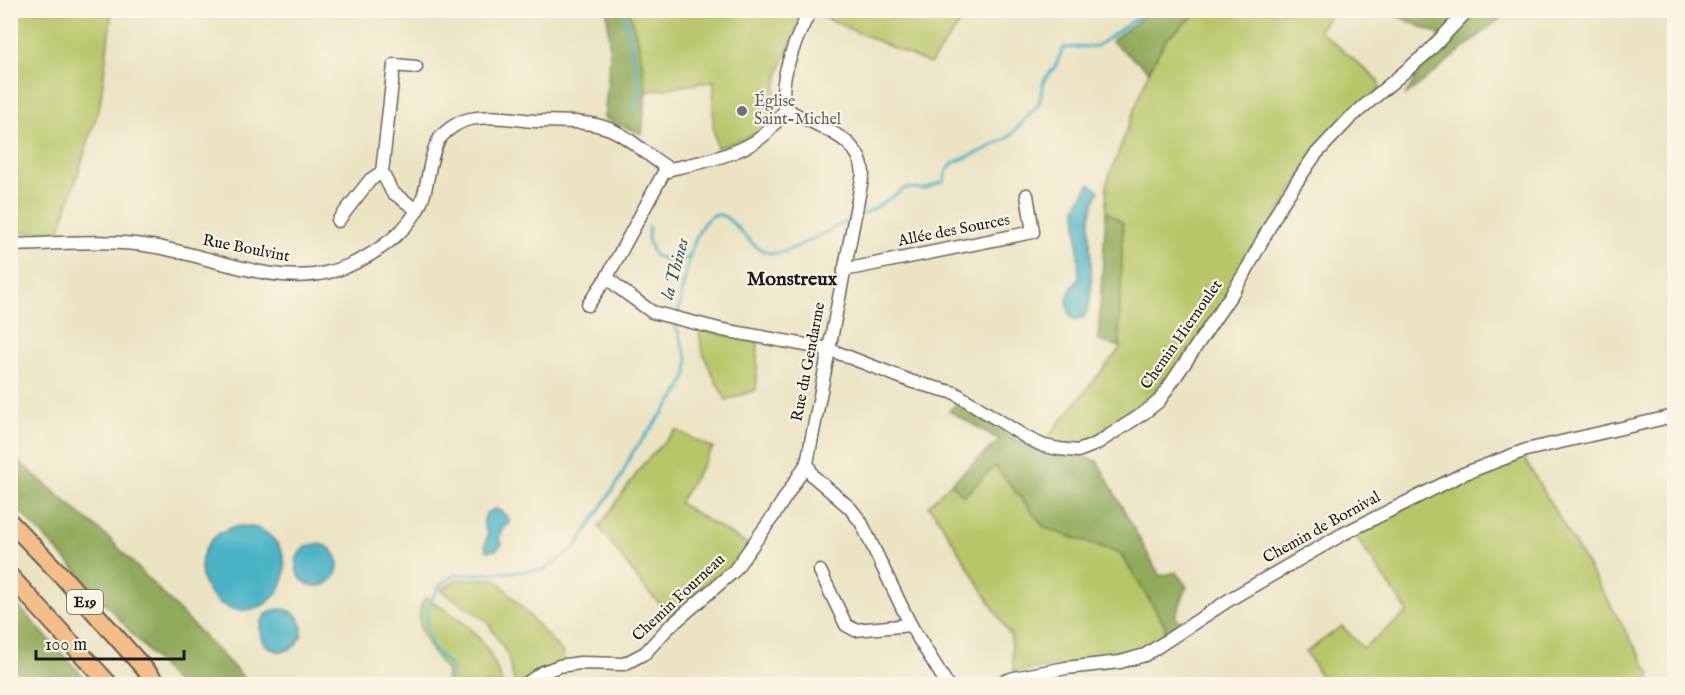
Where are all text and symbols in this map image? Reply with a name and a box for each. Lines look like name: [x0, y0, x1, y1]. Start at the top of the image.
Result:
place label: Église Saint-Michel: [754, 90, 842, 130]
marker: Église Saint-Michel: [735, 104, 749, 118]
street label: Allée des Sources: [895, 210, 1012, 252]
street label: Rue Boulvint: [201, 231, 292, 267]
water label: la Thines: [657, 235, 695, 302]
district label: Monstreux: [747, 267, 838, 292]
street label: Chemin Hiernoulet: [1137, 276, 1228, 394]
street label: Rue du Gendarme: [788, 301, 830, 423]
street label: Chemin de Bornival: [1260, 487, 1385, 569]
street label: Chemin Fourneau: [628, 550, 730, 646]
road number: E19: [67, 590, 103, 614]
scale bar: [36, 623, 184, 661]
text: 100 m: [45, 634, 87, 657]

